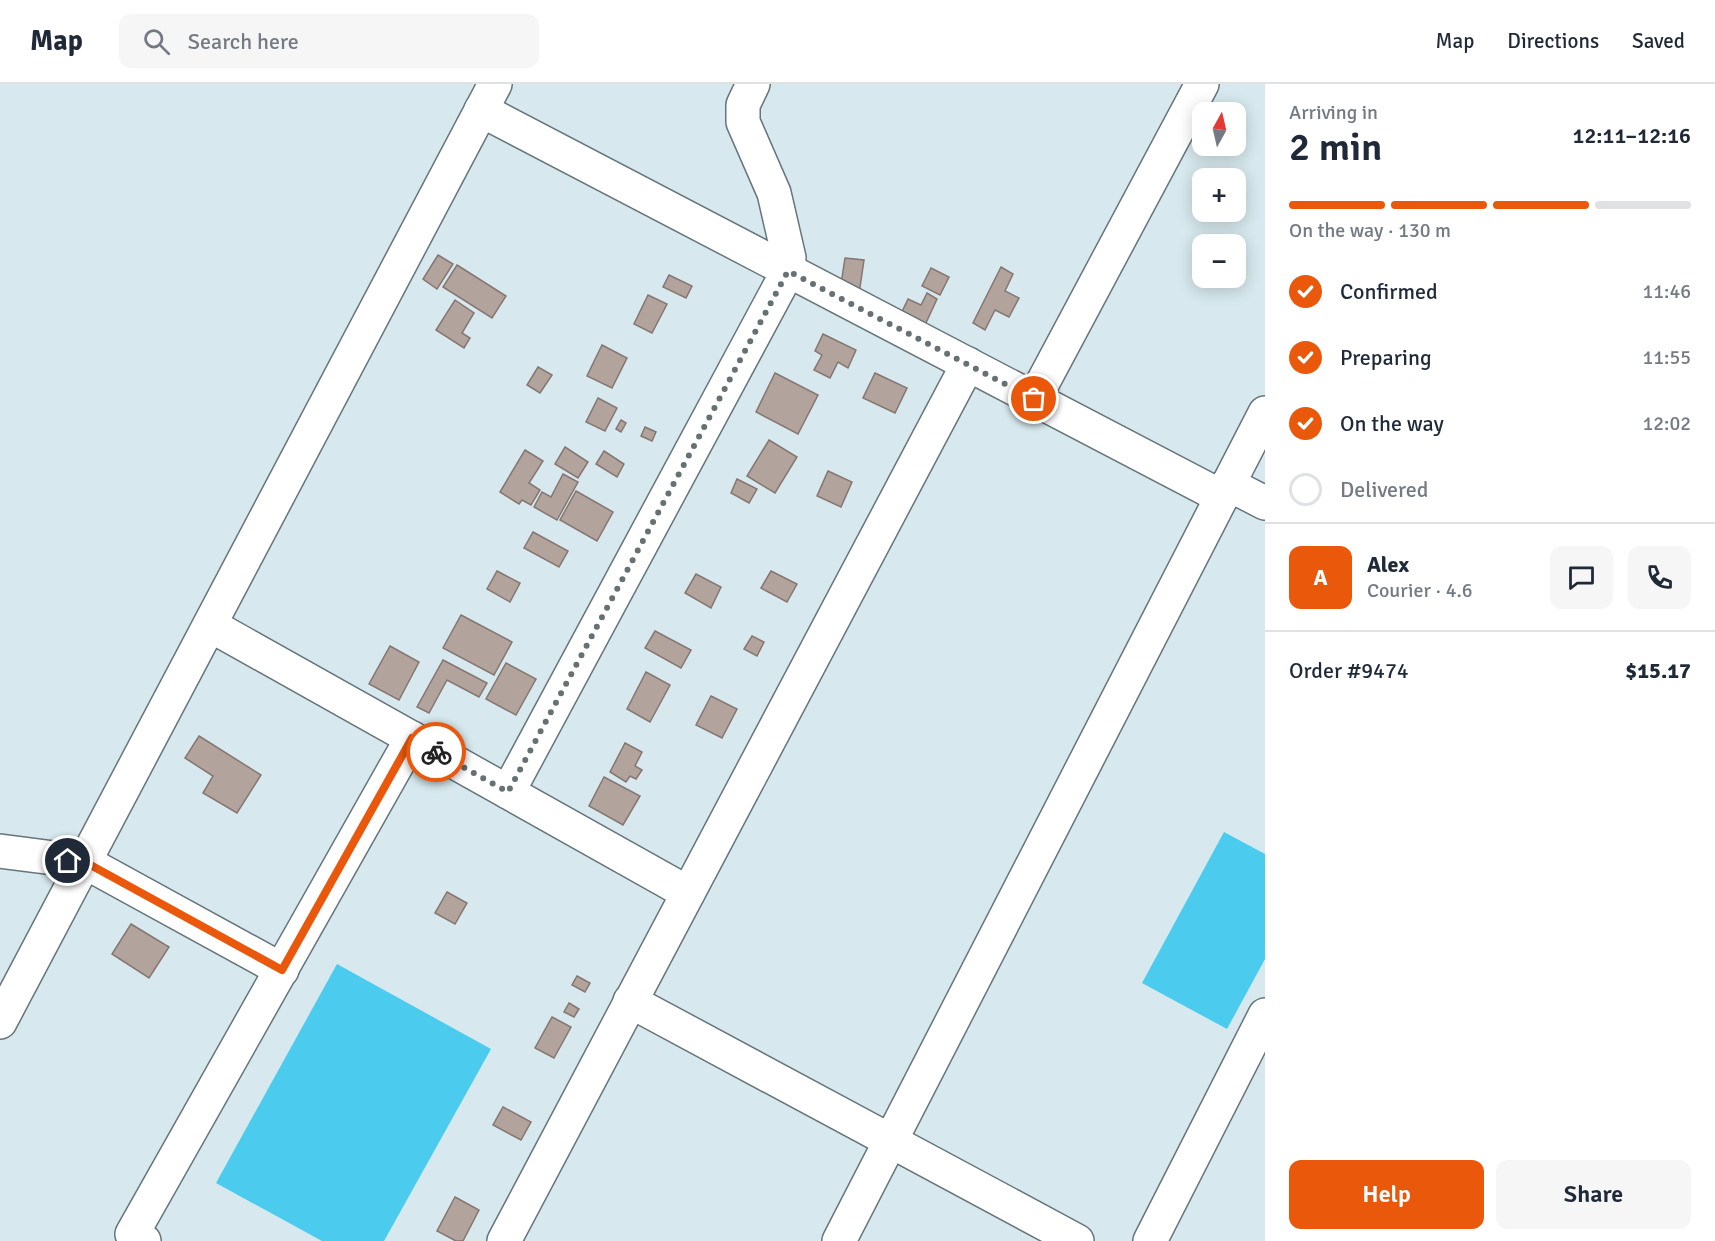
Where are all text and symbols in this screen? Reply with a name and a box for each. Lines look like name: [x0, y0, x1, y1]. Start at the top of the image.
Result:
search box: [119, 14, 539, 68]
text: Map: [30, 24, 83, 58]
icon: search: [140, 25, 173, 58]
text: Search here: [188, 28, 299, 55]
text: Map: [1436, 28, 1474, 54]
text: Directions: [1507, 28, 1599, 54]
text: Saved: [1632, 28, 1685, 54]
text: Arriving in: [1289, 100, 1378, 125]
north arrow: [1192, 102, 1246, 156]
map controls: [1192, 102, 1246, 288]
text: 12:11–12:16: [1573, 122, 1691, 149]
text: 2 min: [1289, 123, 1382, 171]
button: +: [1192, 168, 1246, 222]
text: On the way · 130 m: [1289, 218, 1451, 243]
button: −: [1192, 234, 1246, 288]
icon: check: [1289, 275, 1322, 308]
text: Confirmed: [1340, 278, 1438, 305]
text: 11:46: [1642, 279, 1691, 304]
icon: check: [1289, 341, 1322, 374]
text: Preparing: [1340, 344, 1432, 371]
text: 11:55: [1642, 345, 1691, 370]
pin: [1008, 373, 1059, 424]
icon: bag: [1017, 382, 1050, 415]
icon: check: [1289, 407, 1322, 440]
text: On the way: [1340, 410, 1444, 437]
text: 12:02: [1642, 411, 1691, 436]
text: Delivered: [1340, 476, 1428, 503]
button: chat: [1550, 546, 1613, 609]
button: phone: [1628, 546, 1691, 609]
text: Alex: [1367, 551, 1409, 578]
text: A: [1313, 564, 1328, 591]
text: Courier · 4.6: [1367, 578, 1473, 603]
text: Order #9474: [1289, 657, 1409, 684]
text: $15.17: [1625, 657, 1691, 684]
courier: [406, 722, 466, 782]
icon: bike: [420, 736, 453, 769]
pin: [42, 835, 93, 886]
icon: home: [51, 844, 84, 877]
button: Help: [1289, 1160, 1484, 1229]
button: Share: [1496, 1160, 1691, 1229]

